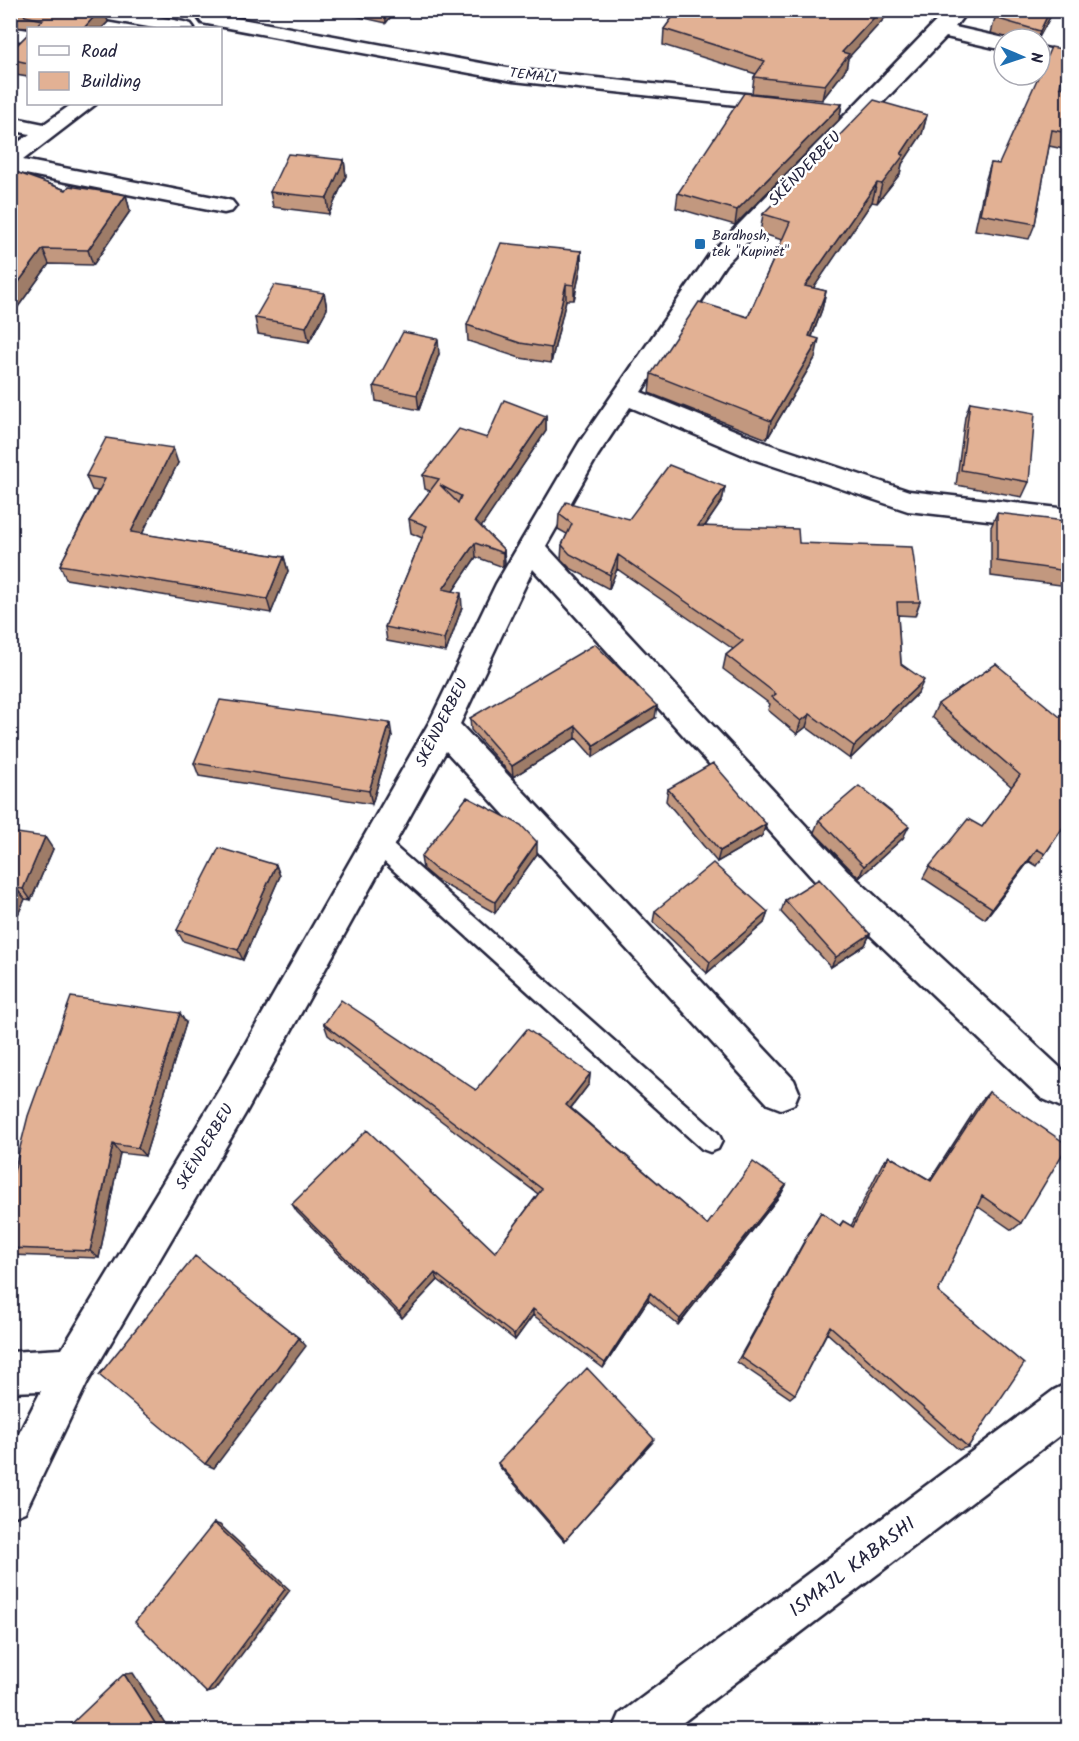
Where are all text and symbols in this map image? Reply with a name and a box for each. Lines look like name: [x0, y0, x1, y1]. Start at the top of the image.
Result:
legend: [27, 27, 222, 105]
north arrow: [992, 27, 1052, 87]
text: Road: [81, 38, 118, 67]
text: N: [1023, 52, 1048, 63]
street label: TEMALI: [508, 62, 558, 90]
text: Building: [81, 68, 141, 97]
street label: SKËNDERBEU: [763, 125, 848, 212]
place label: Bardhosh, tek "Kupinët": [712, 225, 790, 263]
marker: Bardhosh, tek "Kupinët": [693, 237, 707, 251]
street label: SKËNDERBEU: [409, 674, 475, 772]
street label: SKËNDERBEU: [169, 1099, 241, 1195]
street label: ISMAJL KABASHI: [783, 1509, 923, 1627]

